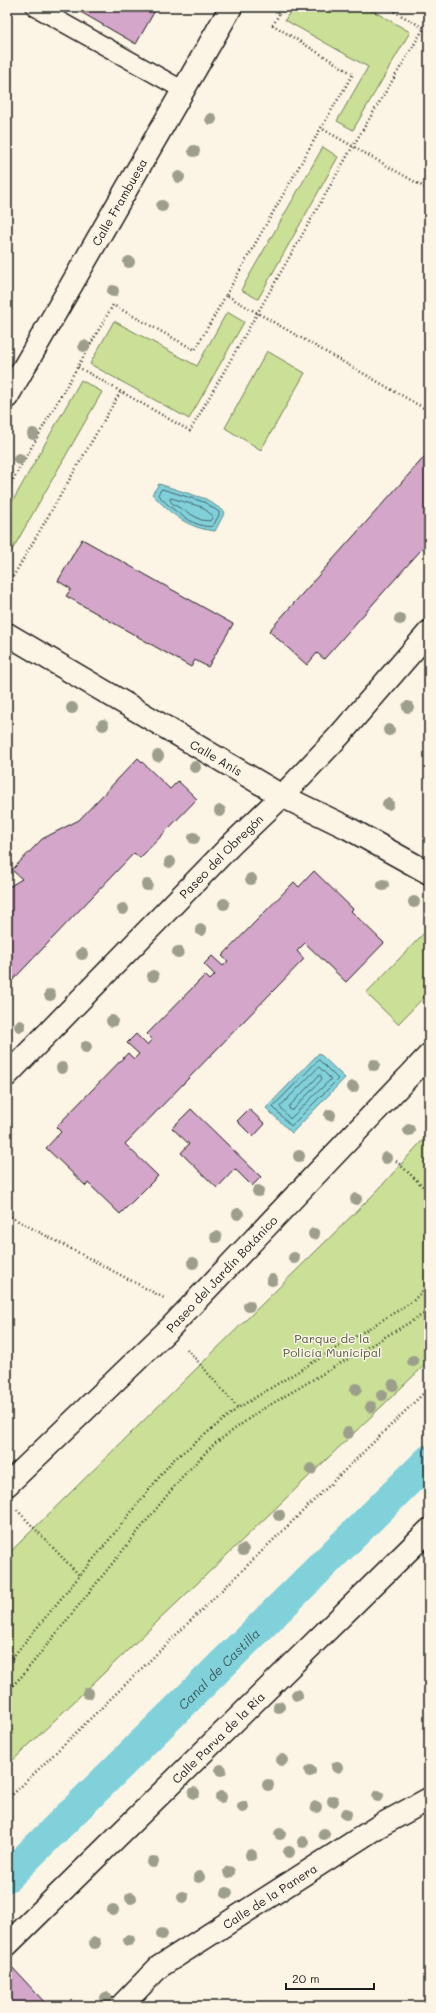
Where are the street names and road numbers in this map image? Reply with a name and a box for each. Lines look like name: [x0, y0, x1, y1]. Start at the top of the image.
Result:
street label: Calle Frambuesa: [88, 155, 150, 248]
street label: Calle Anís: [187, 736, 246, 779]
street label: Paseo del Obregón: [176, 811, 266, 902]
street label: Paseo del Jardín Botánico: [162, 1212, 280, 1335]
street label: Calle Parva de la Ría: [168, 1688, 268, 1787]
street label: Calle de la Panera: [220, 1860, 320, 1932]

